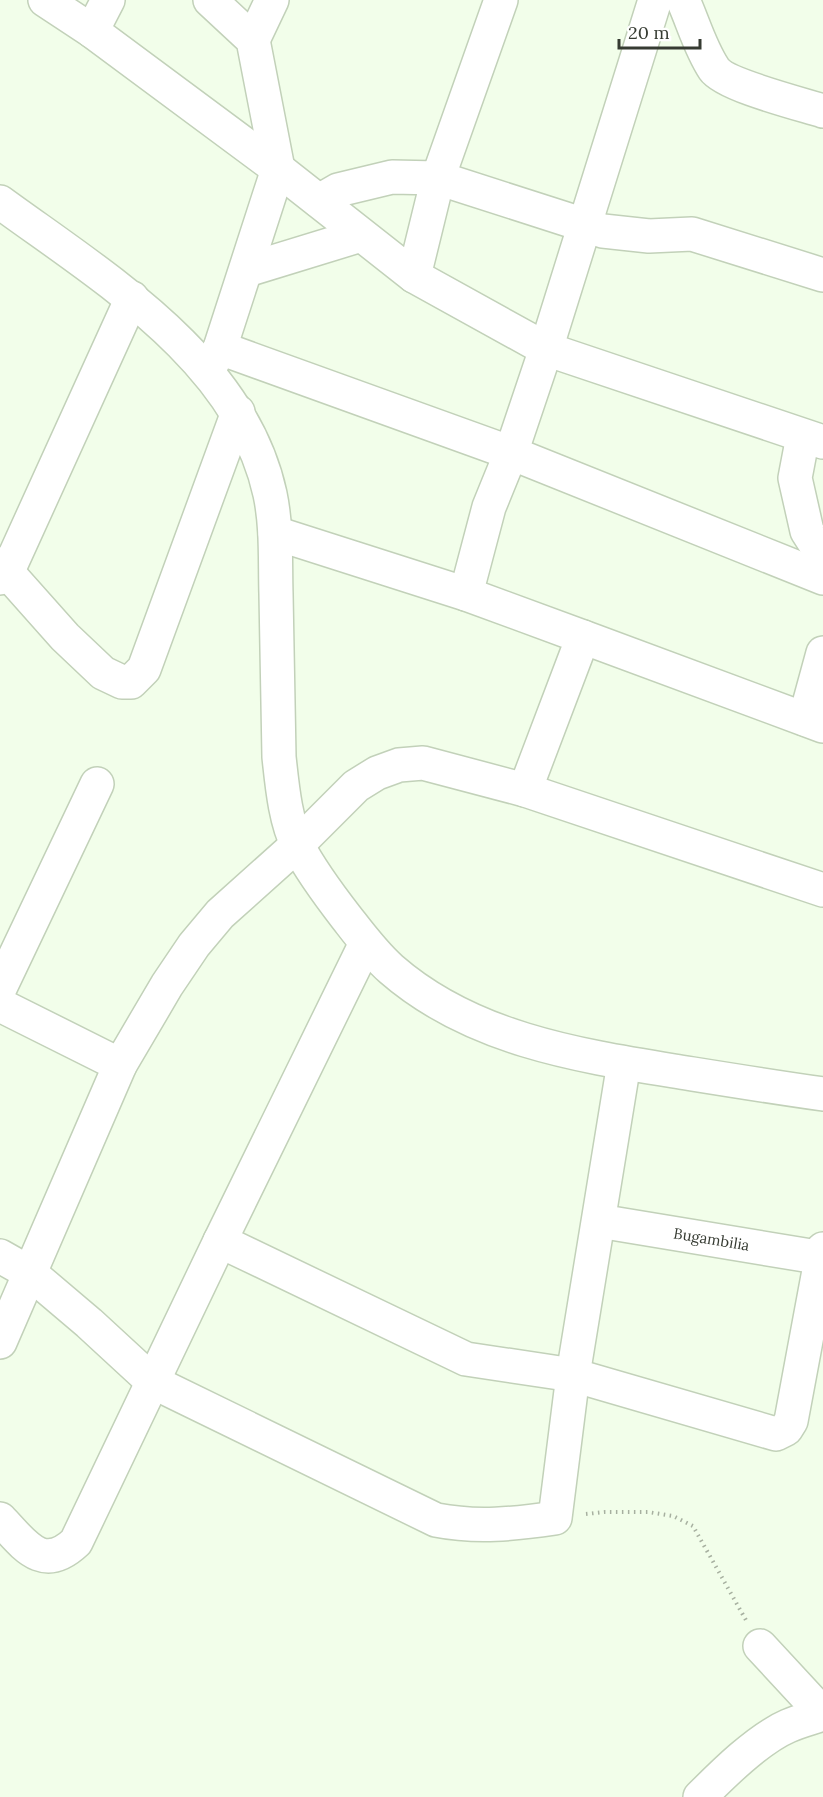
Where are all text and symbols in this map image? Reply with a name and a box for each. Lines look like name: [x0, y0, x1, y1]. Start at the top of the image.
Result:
scale bar: [619, 12, 700, 50]
text: 20 m: [628, 21, 670, 44]
street label: Bugambilia: [672, 1223, 751, 1255]

